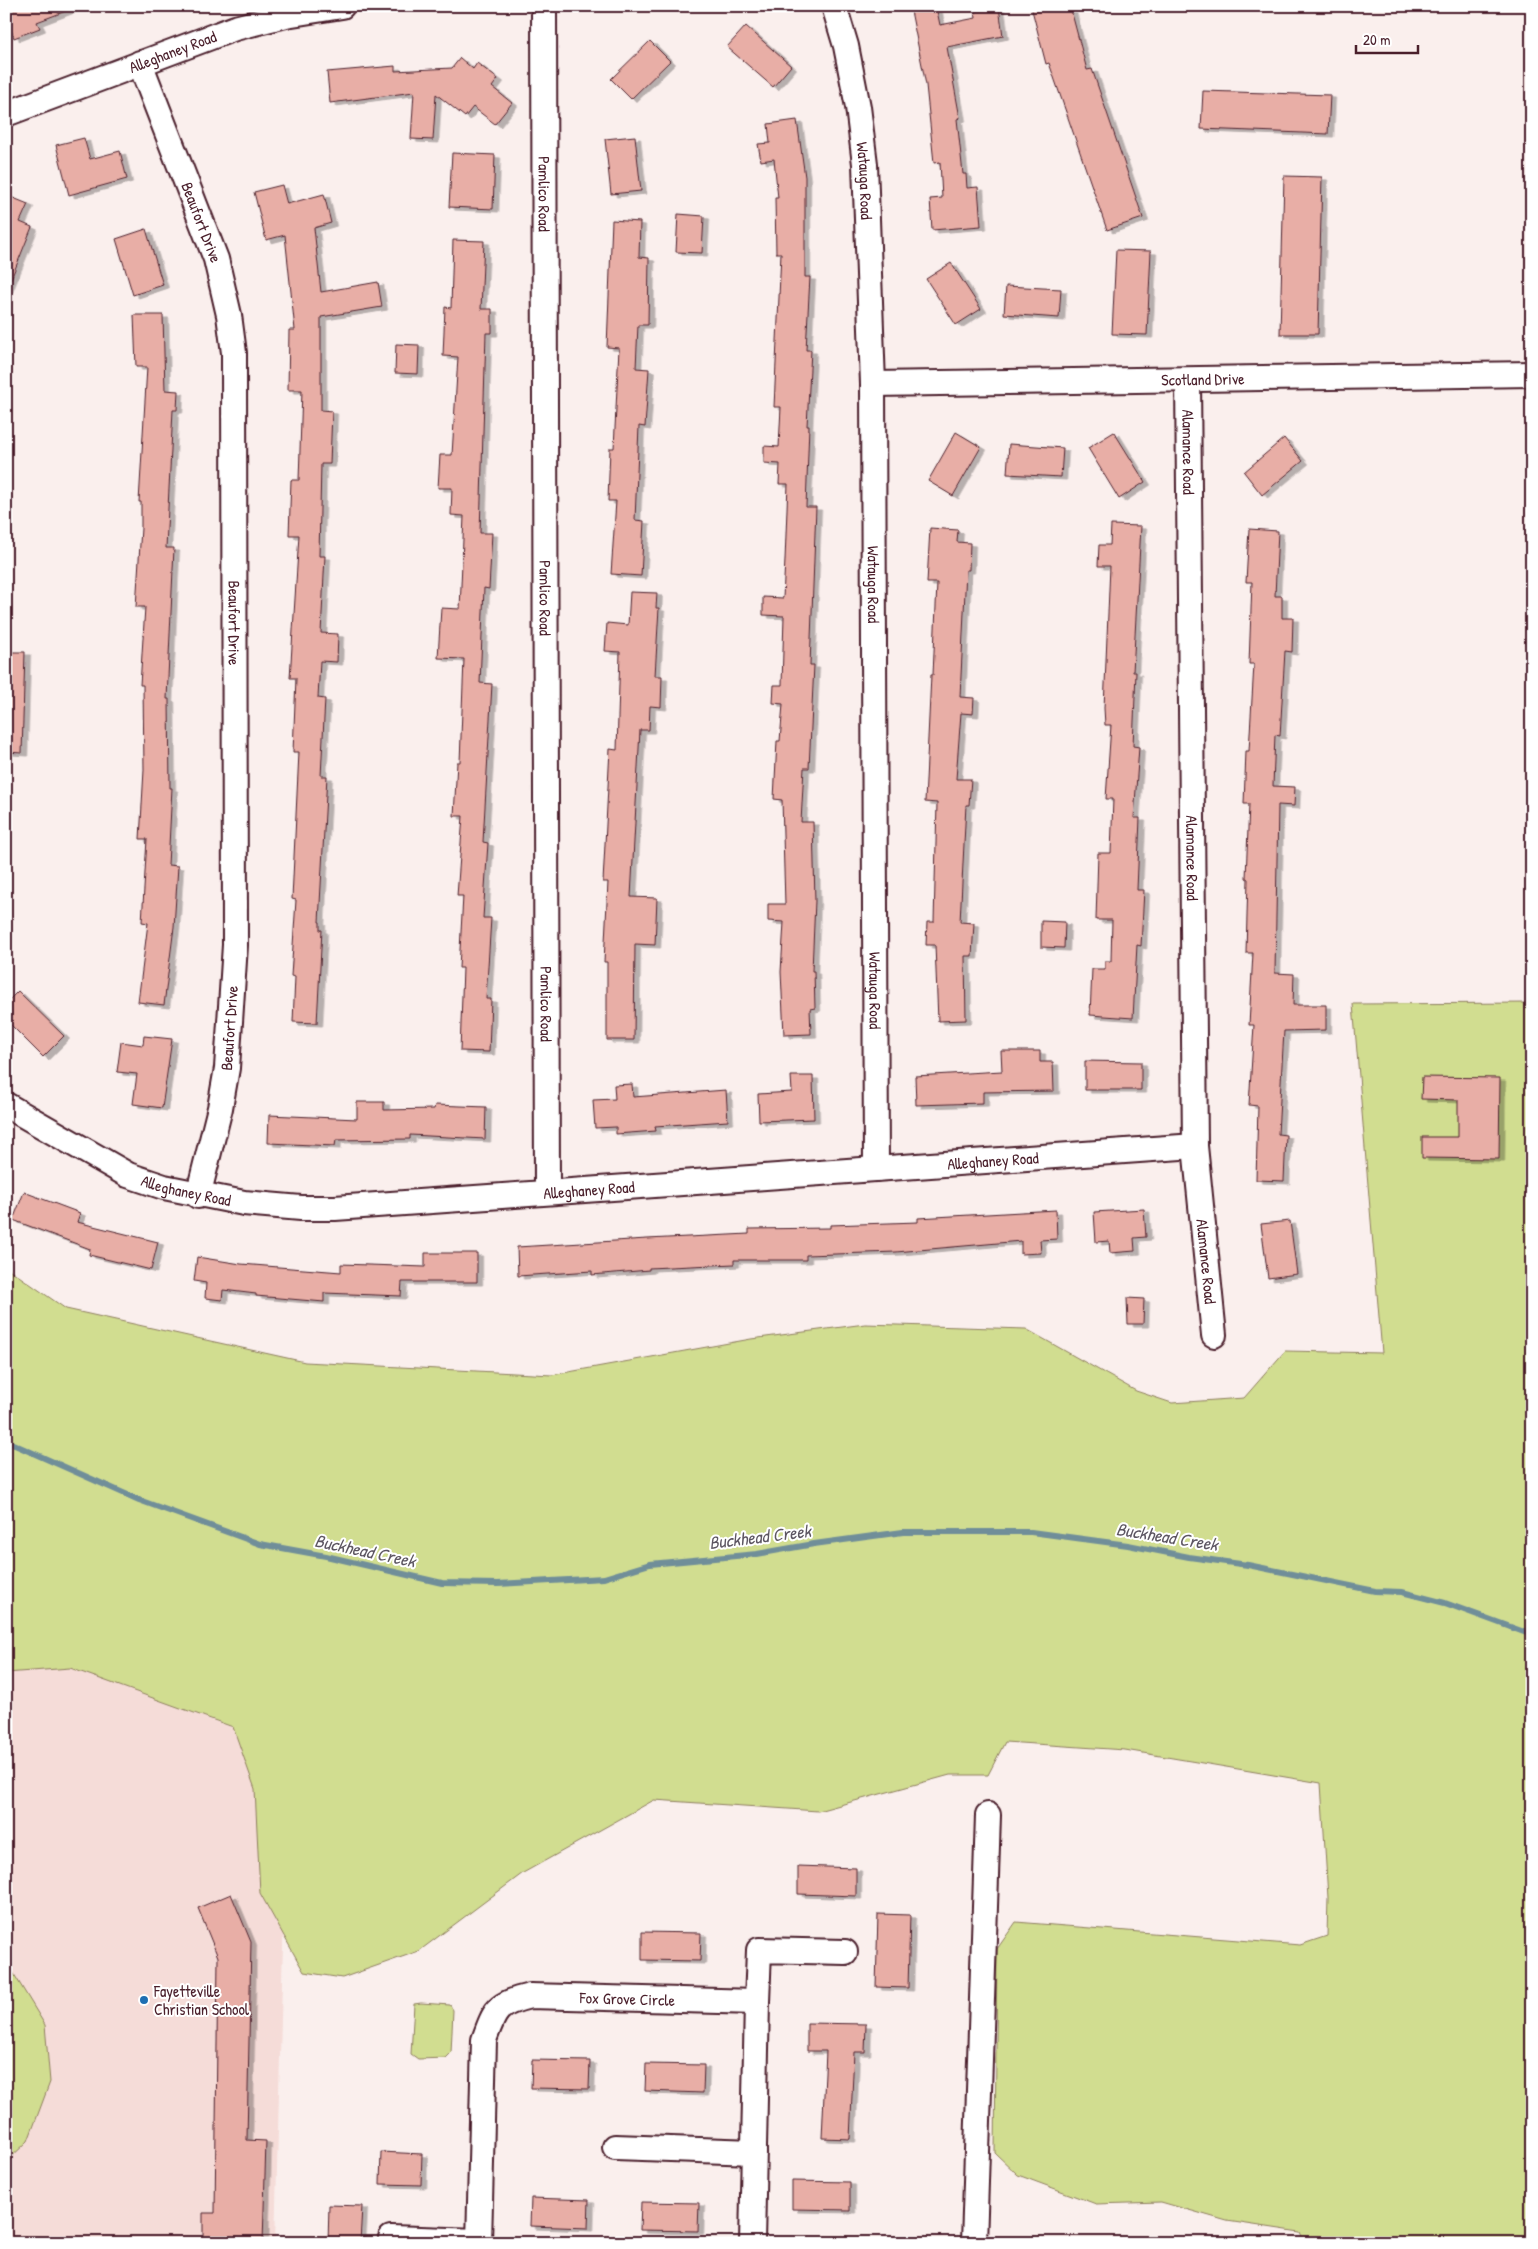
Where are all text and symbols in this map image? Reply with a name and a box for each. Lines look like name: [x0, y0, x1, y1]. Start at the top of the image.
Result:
scale bar: [1356, 22, 1418, 54]
street label: Alleghaney Road: [126, 25, 219, 78]
text: 20 m: [1363, 29, 1390, 50]
street label: Watauga Road: [851, 141, 878, 220]
street label: Pamlico Road: [533, 156, 556, 232]
street label: Beaufort Drive: [176, 179, 228, 265]
street label: Scotland Drive: [1161, 367, 1245, 391]
street label: Alamance Road: [1177, 409, 1200, 495]
street label: Watauga Road: [863, 546, 885, 623]
street label: Pamlico Road: [534, 560, 557, 636]
street label: Beaufort Drive: [223, 580, 246, 666]
street label: Alamance Road: [1181, 815, 1204, 901]
street label: Watauga Road: [864, 952, 886, 1029]
street label: Pamlico Road: [535, 966, 558, 1042]
street label: Beaufort Drive: [215, 984, 243, 1071]
street label: Alleghaney Road: [946, 1146, 1039, 1175]
street label: Alleghaney Road: [138, 1169, 233, 1211]
street label: Alleghaney Road: [542, 1175, 635, 1204]
street label: Alamance Road: [1191, 1218, 1222, 1305]
water label: Buckhead Creek: [1115, 1516, 1221, 1557]
water label: Buckhead Creek: [708, 1518, 814, 1555]
water label: Buckhead Creek: [312, 1528, 419, 1574]
place label: Fayetteville Christian School: [153, 1980, 250, 2020]
street label: Fox Grove Circle: [578, 1986, 676, 2011]
marker: Fayetteville Christian School: [138, 1994, 150, 2006]

